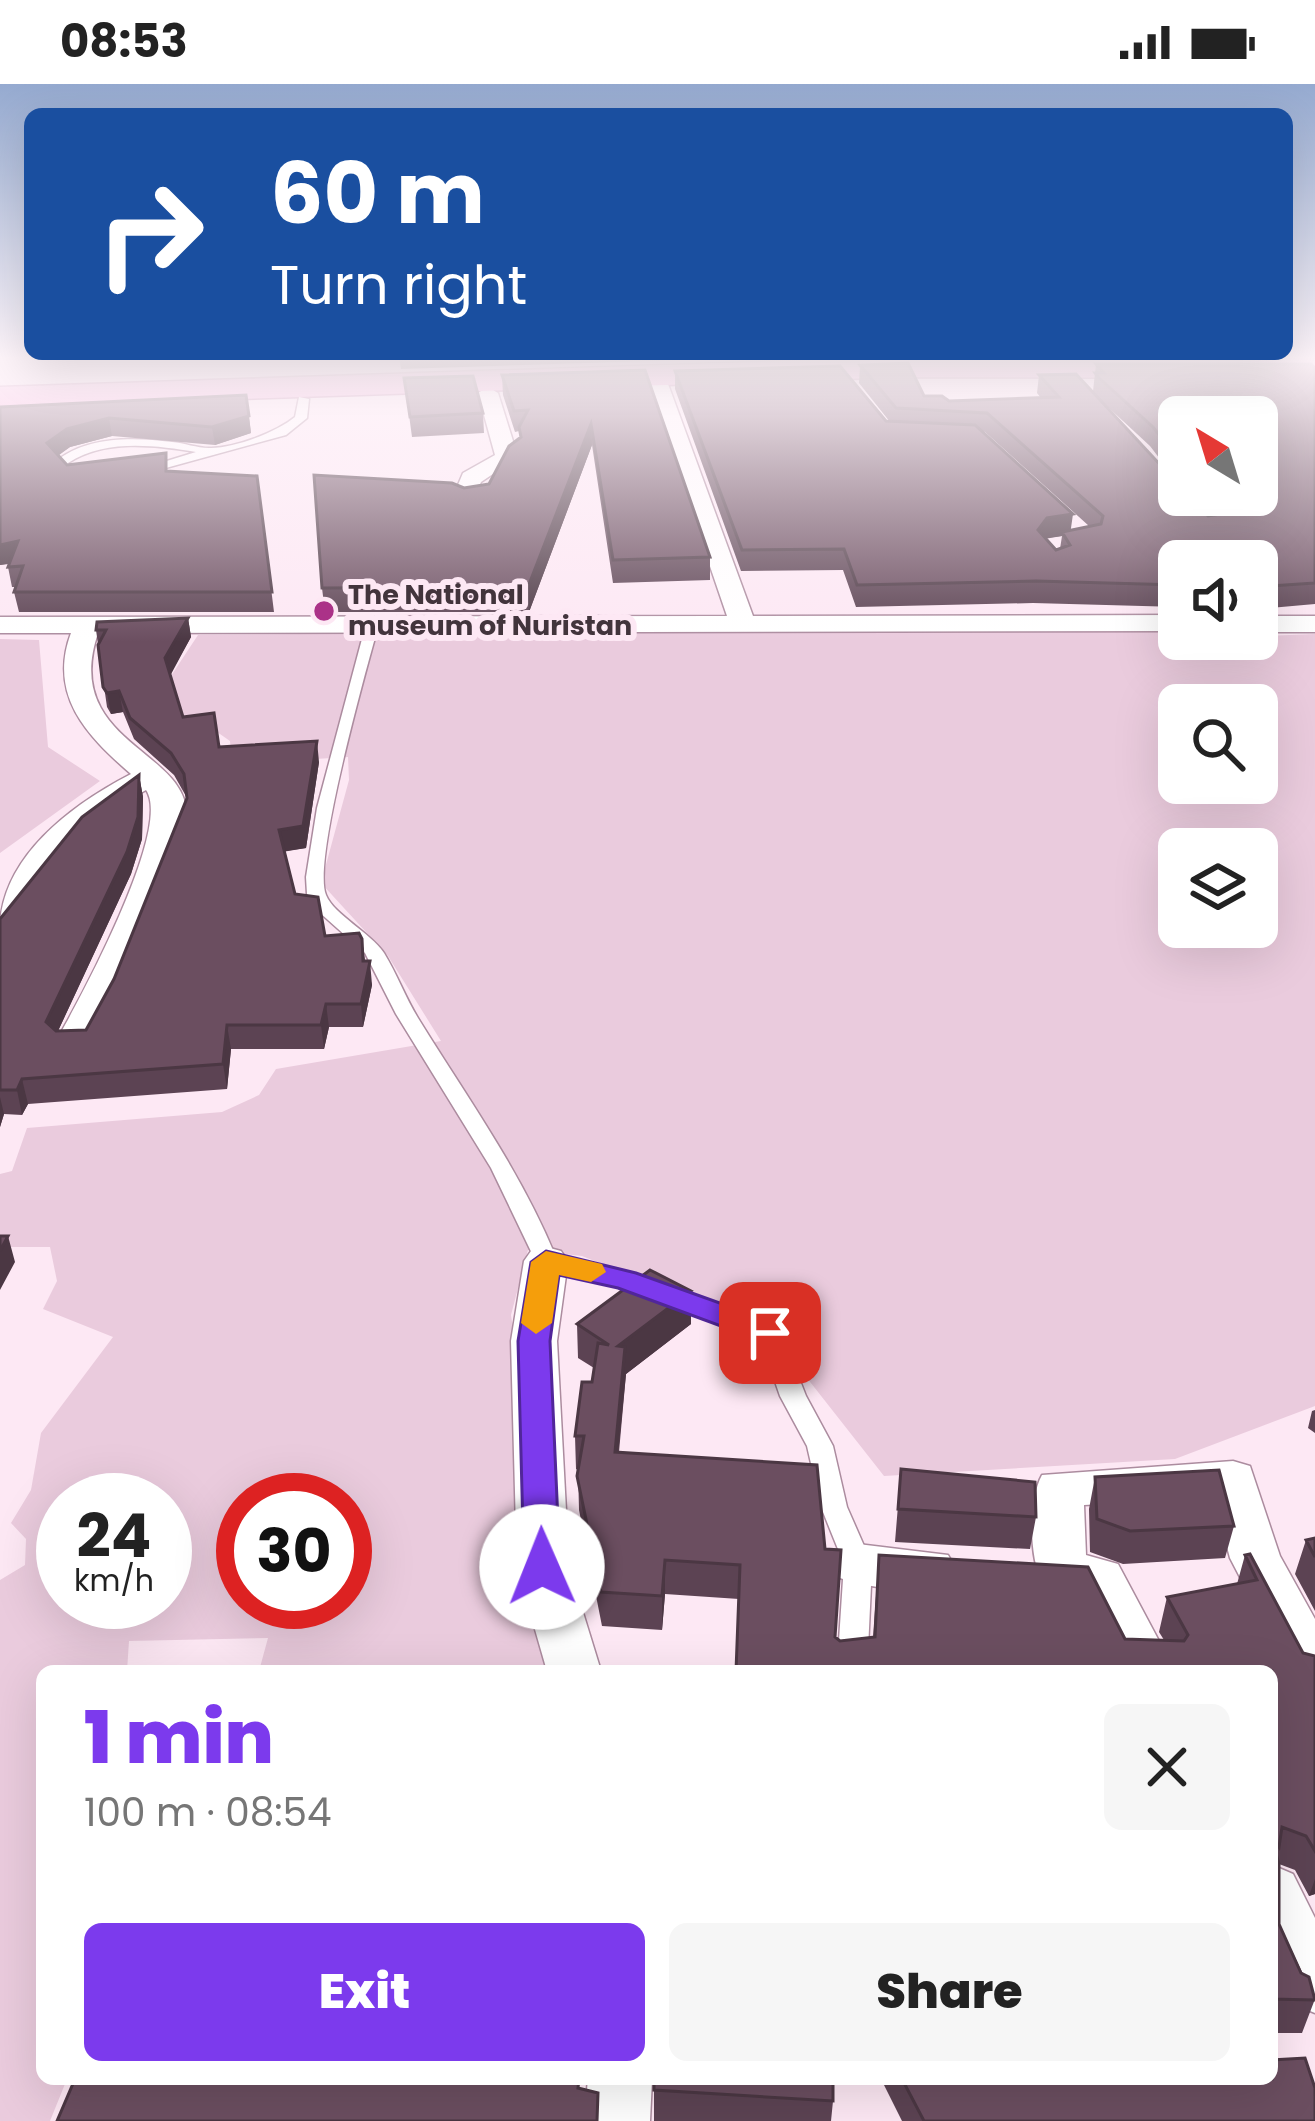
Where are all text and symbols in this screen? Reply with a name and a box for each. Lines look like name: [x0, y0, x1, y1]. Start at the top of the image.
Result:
text: 08:53: [60, 10, 188, 73]
text: 60 m: [270, 135, 485, 252]
icon: right: [72, 156, 228, 312]
text: Turn right: [270, 247, 527, 323]
north arrow: [1158, 396, 1278, 516]
map controls: [1158, 396, 1278, 948]
button: sound: [1158, 540, 1278, 660]
place label: The National museum of Nuristan: [348, 576, 632, 644]
marker: The National museum of Nuristan: [311, 598, 337, 624]
button: search: [1158, 684, 1278, 804]
button: layers: [1158, 828, 1278, 948]
pin: [719, 1282, 821, 1384]
icon: arrive: [737, 1300, 803, 1366]
speed limit sign: 30: [216, 1473, 372, 1629]
text: 24: [77, 1494, 151, 1578]
position arrow: [479, 1504, 605, 1630]
text: km/h: [74, 1559, 154, 1602]
text: 1 min: [84, 1687, 274, 1788]
button: close: [1104, 1704, 1230, 1830]
text: 100 m · 08:54: [84, 1785, 332, 1840]
button: Exit: [84, 1923, 645, 2061]
button: Share: [669, 1923, 1230, 2061]

